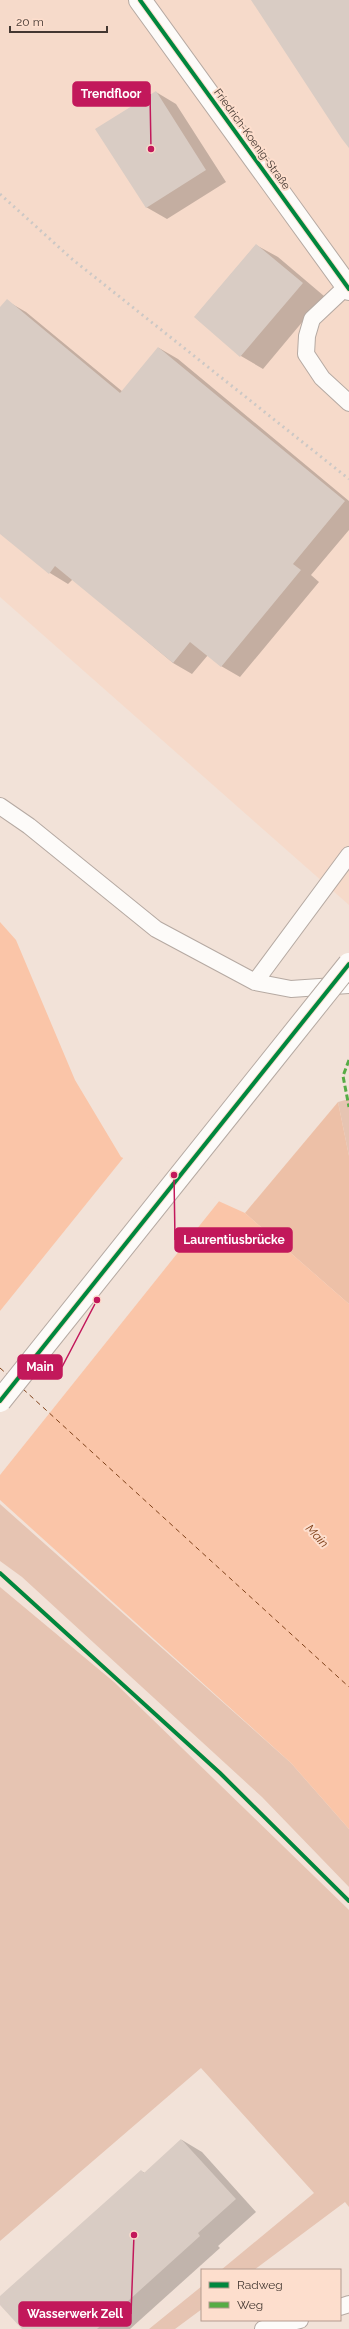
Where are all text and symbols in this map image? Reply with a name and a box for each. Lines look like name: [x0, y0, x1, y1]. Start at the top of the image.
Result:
scale bar: [10, 8, 107, 34]
text: 20 m: [16, 15, 44, 29]
callout: Trendfloor: [73, 82, 150, 106]
street label: Friedrich-Koenig-Straße: [211, 86, 293, 192]
text: Trendfloor: [81, 87, 142, 101]
callout: Laurentiusbrücke: [175, 1228, 292, 1252]
text: Laurentiusbrücke: [183, 1233, 285, 1247]
callout: Main: [18, 1355, 62, 1379]
text: Main: [26, 1360, 54, 1374]
water label: Main: [303, 1522, 331, 1551]
legend: [201, 2269, 341, 2321]
text: Radweg: [237, 2278, 283, 2292]
text: Weg: [237, 2298, 263, 2312]
callout: Wasserwerk Zell: [19, 2302, 131, 2326]
text: Wasserwerk Zell: [27, 2307, 123, 2321]

